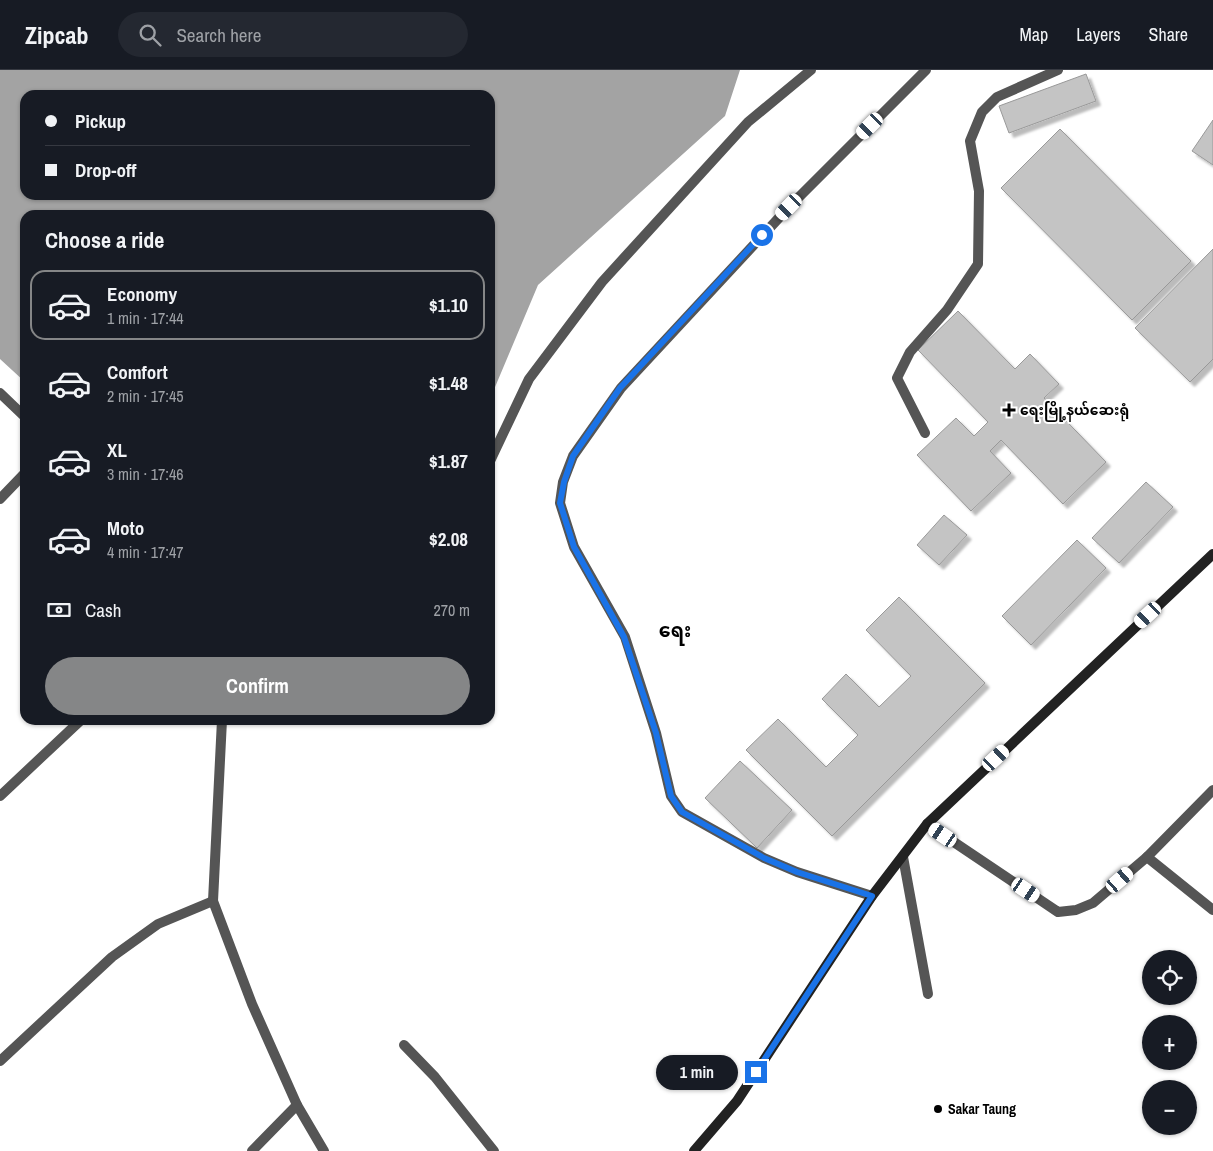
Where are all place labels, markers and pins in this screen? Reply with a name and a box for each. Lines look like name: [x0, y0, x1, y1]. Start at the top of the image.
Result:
place label: ရေးမြို့နယ်ဆေးရုံ: [1020, 400, 1129, 422]
marker: ရေးမြို့နယ်ဆေးရုံ: [1002, 403, 1016, 417]
place label: Sakar Taung: [948, 1100, 1016, 1118]
marker: Sakar Taung: [932, 1103, 944, 1115]

